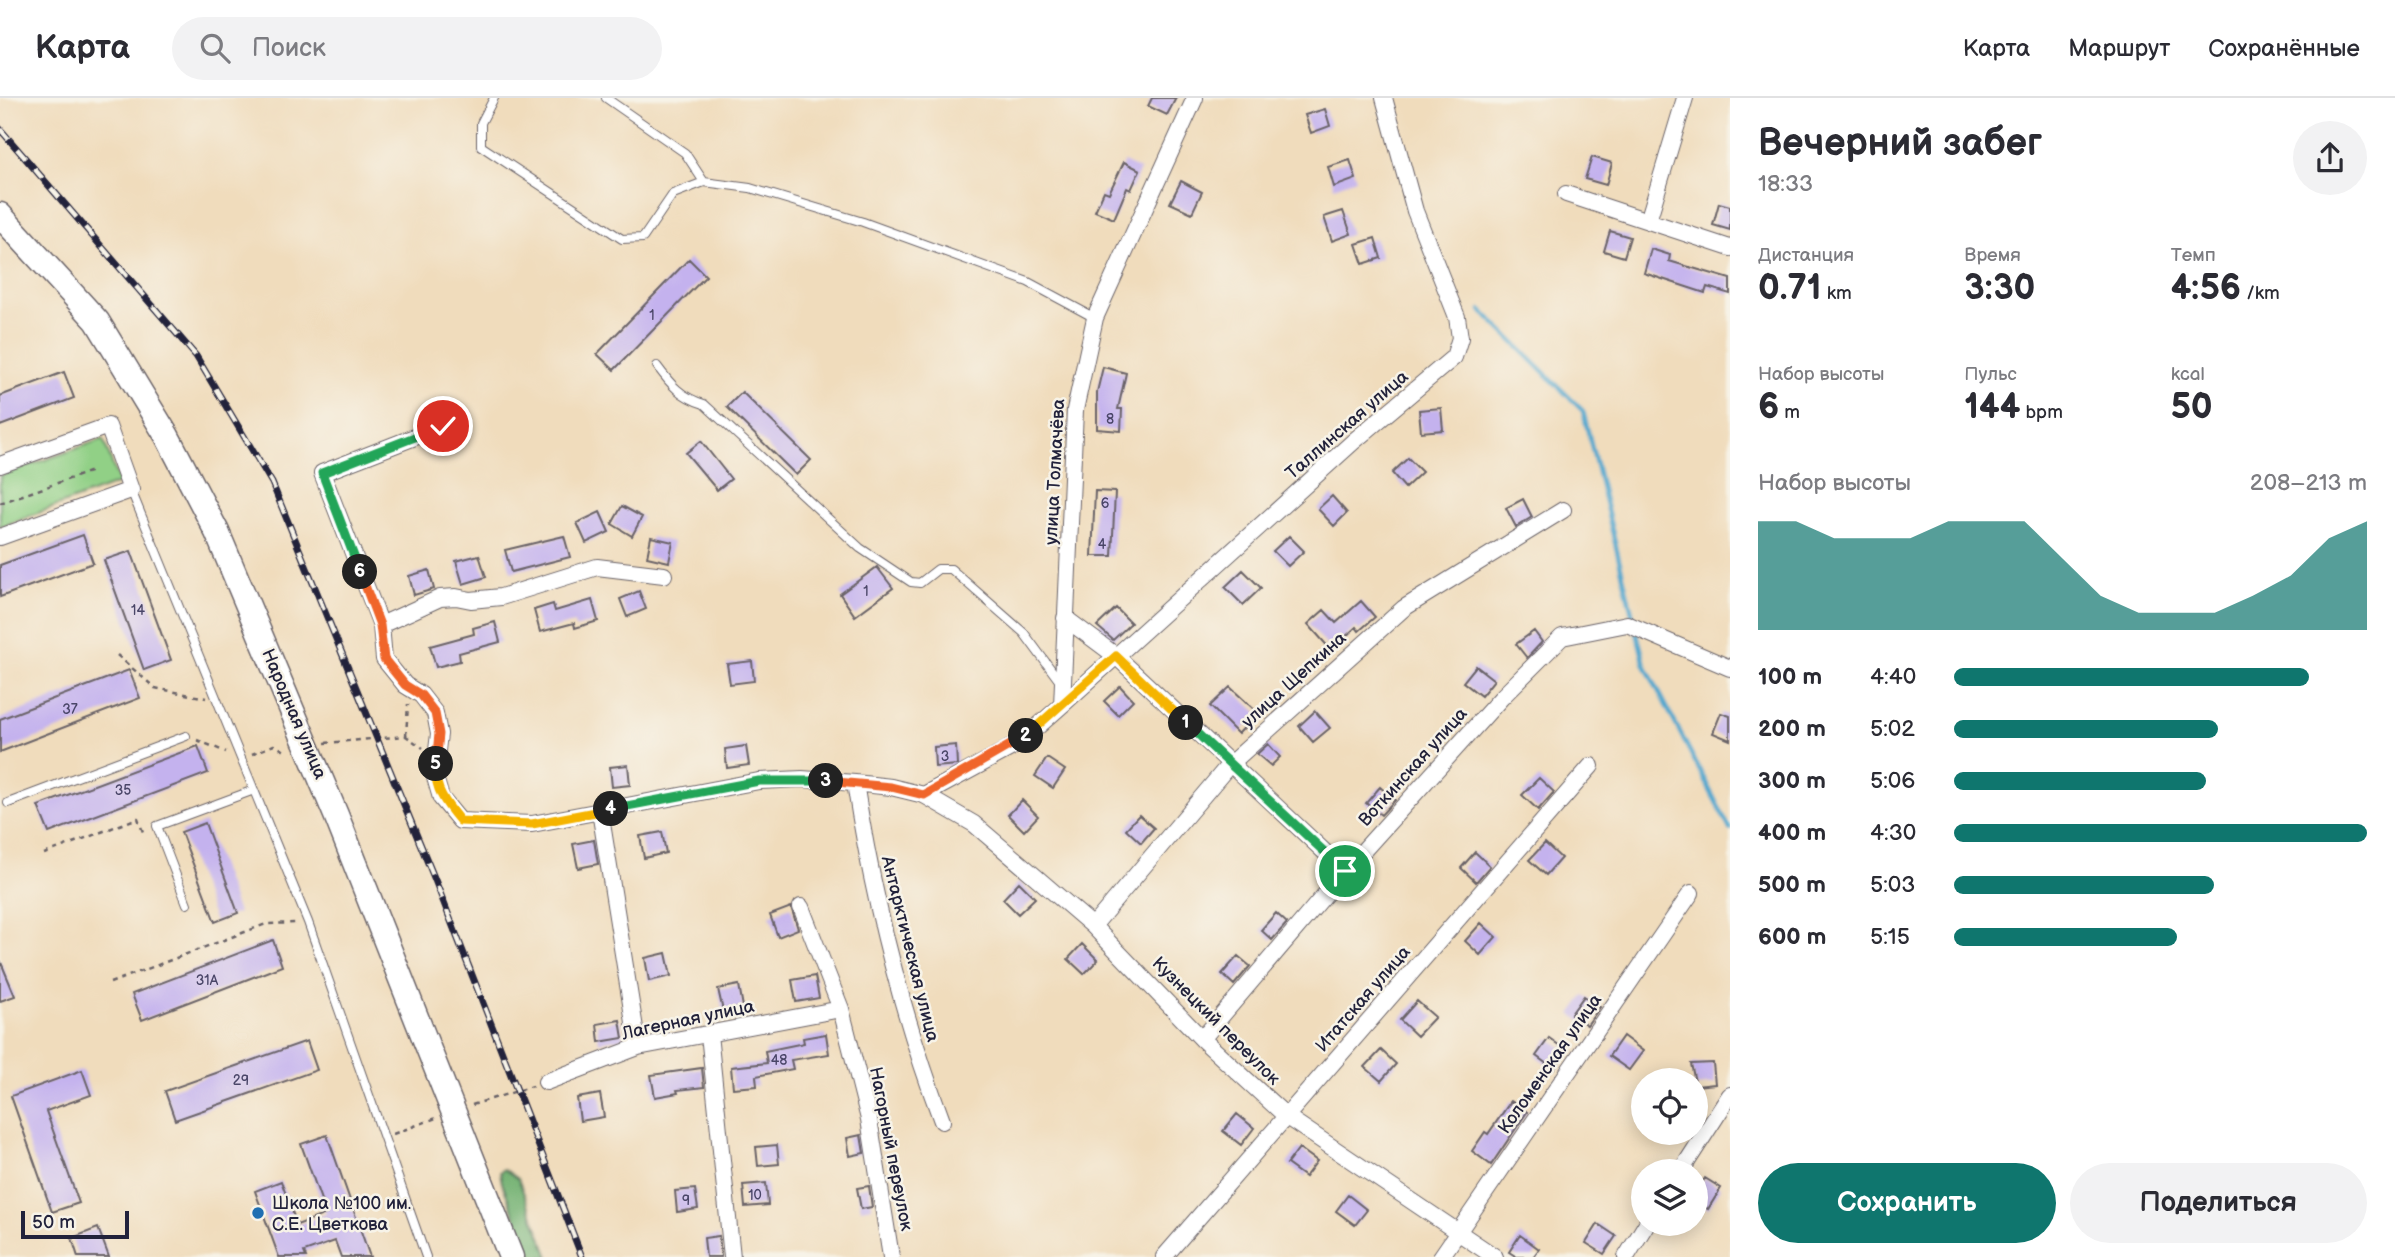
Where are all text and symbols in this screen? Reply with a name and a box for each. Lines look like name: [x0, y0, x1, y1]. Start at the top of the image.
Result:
search box: [172, 17, 662, 80]
text: Карта: [35, 28, 130, 68]
icon: search: [196, 29, 234, 67]
text: Поиск: [252, 33, 326, 64]
text: Карта: [1963, 34, 2030, 63]
text: Маршрут: [2068, 34, 2170, 63]
text: Сохранённые: [2208, 34, 2360, 63]
text: Вечерний забег: [1758, 121, 2042, 166]
button: share: [2293, 121, 2367, 195]
text: 18:33: [1758, 170, 1813, 198]
text: Дистанция: [1758, 244, 1854, 267]
text: Время: [1964, 244, 2021, 267]
text: Темп: [2171, 244, 2216, 267]
text: 0.71: [1758, 267, 1822, 310]
text: 3:30: [1964, 267, 2035, 310]
text: 4:56: [2171, 267, 2241, 310]
text: km: [1822, 282, 1852, 305]
text: /km: [2241, 282, 2280, 305]
house number: 1: [649, 307, 655, 324]
text: Набор высоты: [1758, 363, 1884, 386]
text: Пульс: [1964, 363, 2017, 386]
text: kcal: [2171, 363, 2205, 386]
street label: Таллинская улица: [1282, 366, 1413, 484]
text: 6: [1758, 386, 1779, 429]
text: 144: [1964, 386, 2020, 429]
text: 50: [2171, 386, 2213, 429]
pin: [413, 396, 473, 456]
street label: улица Толмачёва: [1041, 398, 1069, 546]
text: m: [1779, 401, 1800, 424]
text: bpm: [2020, 401, 2063, 424]
icon: check: [424, 407, 462, 445]
house number: 8: [1106, 411, 1114, 428]
text: Набор высоты: [1758, 469, 1911, 497]
text: 208–213 m: [2250, 469, 2367, 497]
house number: 6: [1101, 495, 1110, 512]
house number: 4: [1098, 536, 1107, 553]
pin: 6: [342, 554, 378, 589]
text: 6: [354, 560, 365, 583]
house number: 1: [863, 583, 869, 600]
house number: 14: [131, 602, 145, 619]
street label: улица Щепкина: [1238, 627, 1351, 732]
street label: Народная улица: [257, 646, 331, 783]
text: 100 m: [1758, 663, 1822, 691]
text: 4:40: [1870, 663, 1916, 691]
house number: 37: [62, 701, 78, 718]
street label: Воткинская улица: [1354, 703, 1472, 831]
pin: 1: [1168, 706, 1204, 740]
text: 1: [1182, 711, 1190, 734]
text: 200 m: [1758, 715, 1826, 743]
text: 5:02: [1870, 715, 1915, 743]
pin: 2: [1009, 718, 1044, 754]
text: 2: [1020, 724, 1031, 747]
pin: 5: [418, 746, 453, 782]
house number: 3: [941, 748, 949, 765]
text: 5: [430, 752, 441, 775]
pin: 3: [808, 764, 844, 798]
text: 300 m: [1758, 767, 1826, 795]
text: 5:06: [1870, 767, 1915, 795]
text: 3: [820, 769, 831, 792]
house number: 35: [115, 782, 131, 799]
pin: 4: [594, 792, 628, 826]
text: 4: [605, 797, 616, 820]
text: 400 m: [1758, 819, 1826, 847]
text: 4:30: [1870, 819, 1916, 847]
pin: [1315, 841, 1375, 901]
icon: arrive: [1326, 852, 1364, 890]
street label: Антарктическая улица: [877, 853, 943, 1044]
text: 500 m: [1758, 871, 1826, 899]
text: 5:03: [1870, 871, 1916, 899]
text: 600 m: [1758, 923, 1826, 951]
text: 5:15: [1870, 923, 1910, 951]
street label: Итатская улица: [1311, 942, 1415, 1056]
street label: Кузнецкий переулок: [1148, 953, 1285, 1090]
house number: 31А: [196, 972, 219, 989]
street label: Коломенская улица: [1494, 990, 1606, 1138]
street label: Лагерная улица: [619, 996, 756, 1044]
house number: 48: [771, 1052, 787, 1069]
street label: Нагорный переулок: [865, 1065, 917, 1233]
map controls: [1631, 1068, 1708, 1236]
button: locate: [1631, 1068, 1708, 1145]
house number: 29: [233, 1072, 249, 1089]
button: layers: [1631, 1159, 1708, 1236]
button: Сохранить: [1758, 1163, 2056, 1243]
button: Поделиться: [2070, 1163, 2367, 1243]
house number: 10: [748, 1187, 762, 1204]
house number: 9: [682, 1192, 690, 1209]
place label: Школа №100 им. С.Е. Цветкова: [272, 1193, 411, 1235]
marker: Школа №100 им. С.Е. Цветкова: [250, 1205, 266, 1221]
scale bar: [21, 1208, 130, 1240]
text: 50 m: [32, 1211, 75, 1234]

